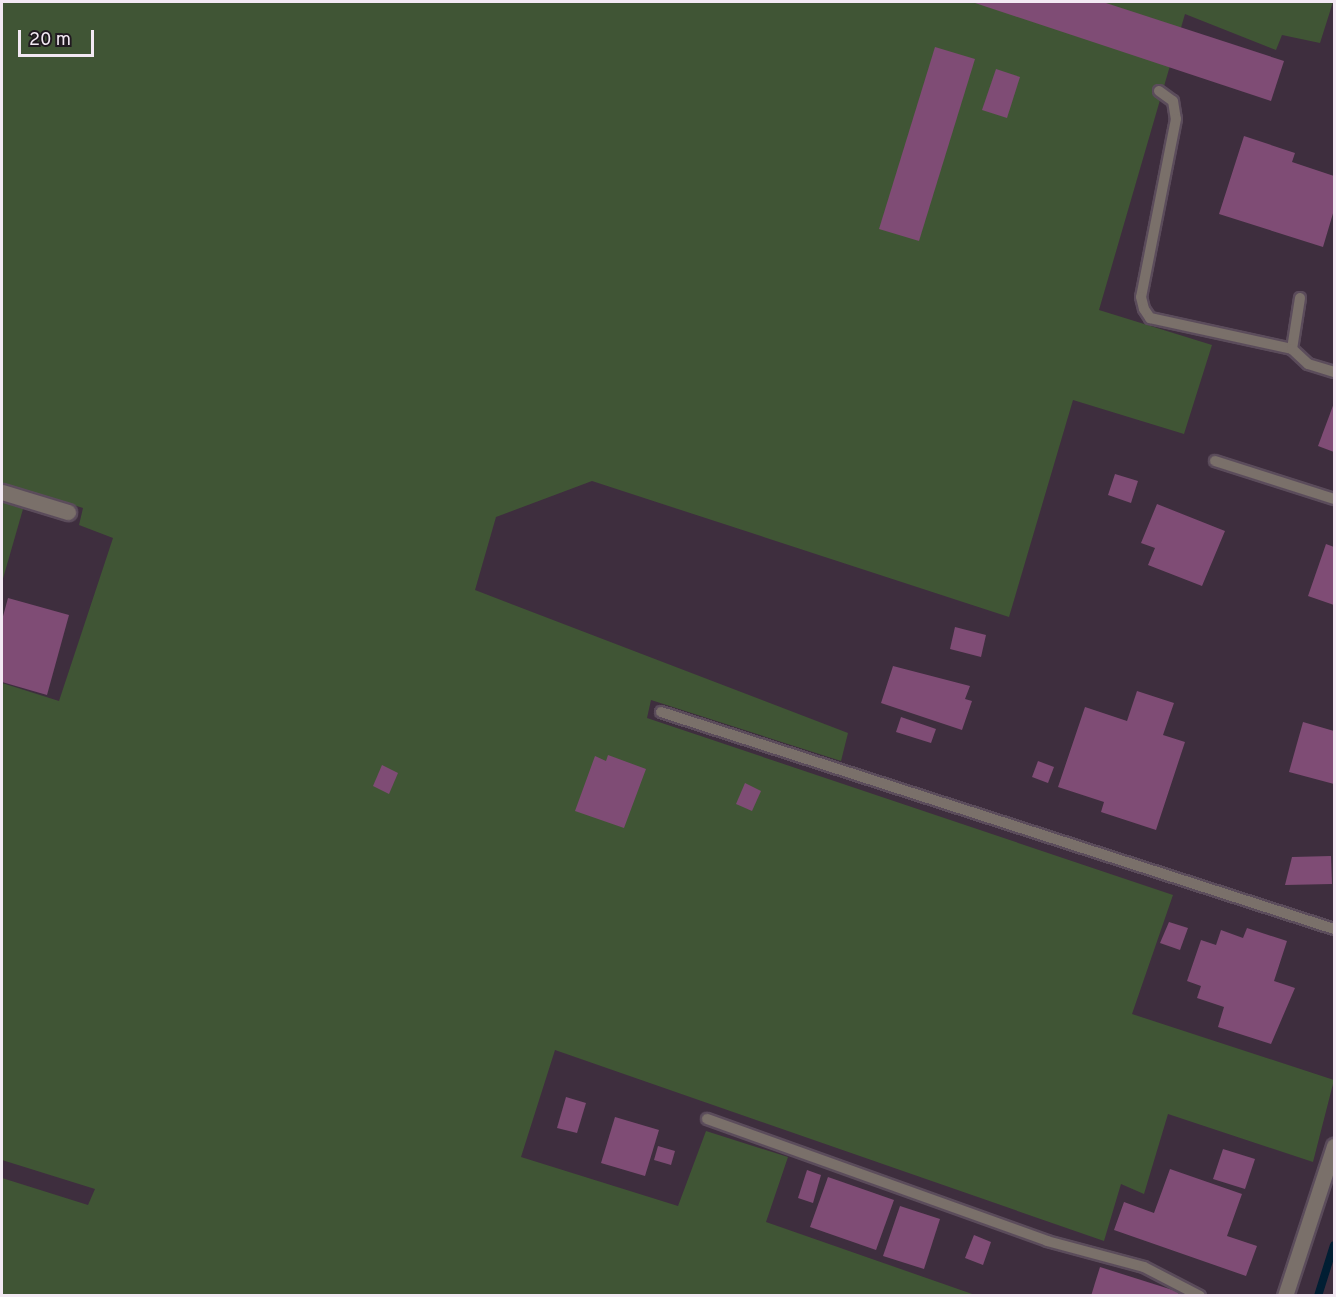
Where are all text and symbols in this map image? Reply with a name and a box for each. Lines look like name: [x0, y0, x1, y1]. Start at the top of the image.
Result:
scale bar: [21, 18, 98, 56]
text: 20 m: [29, 29, 71, 52]

